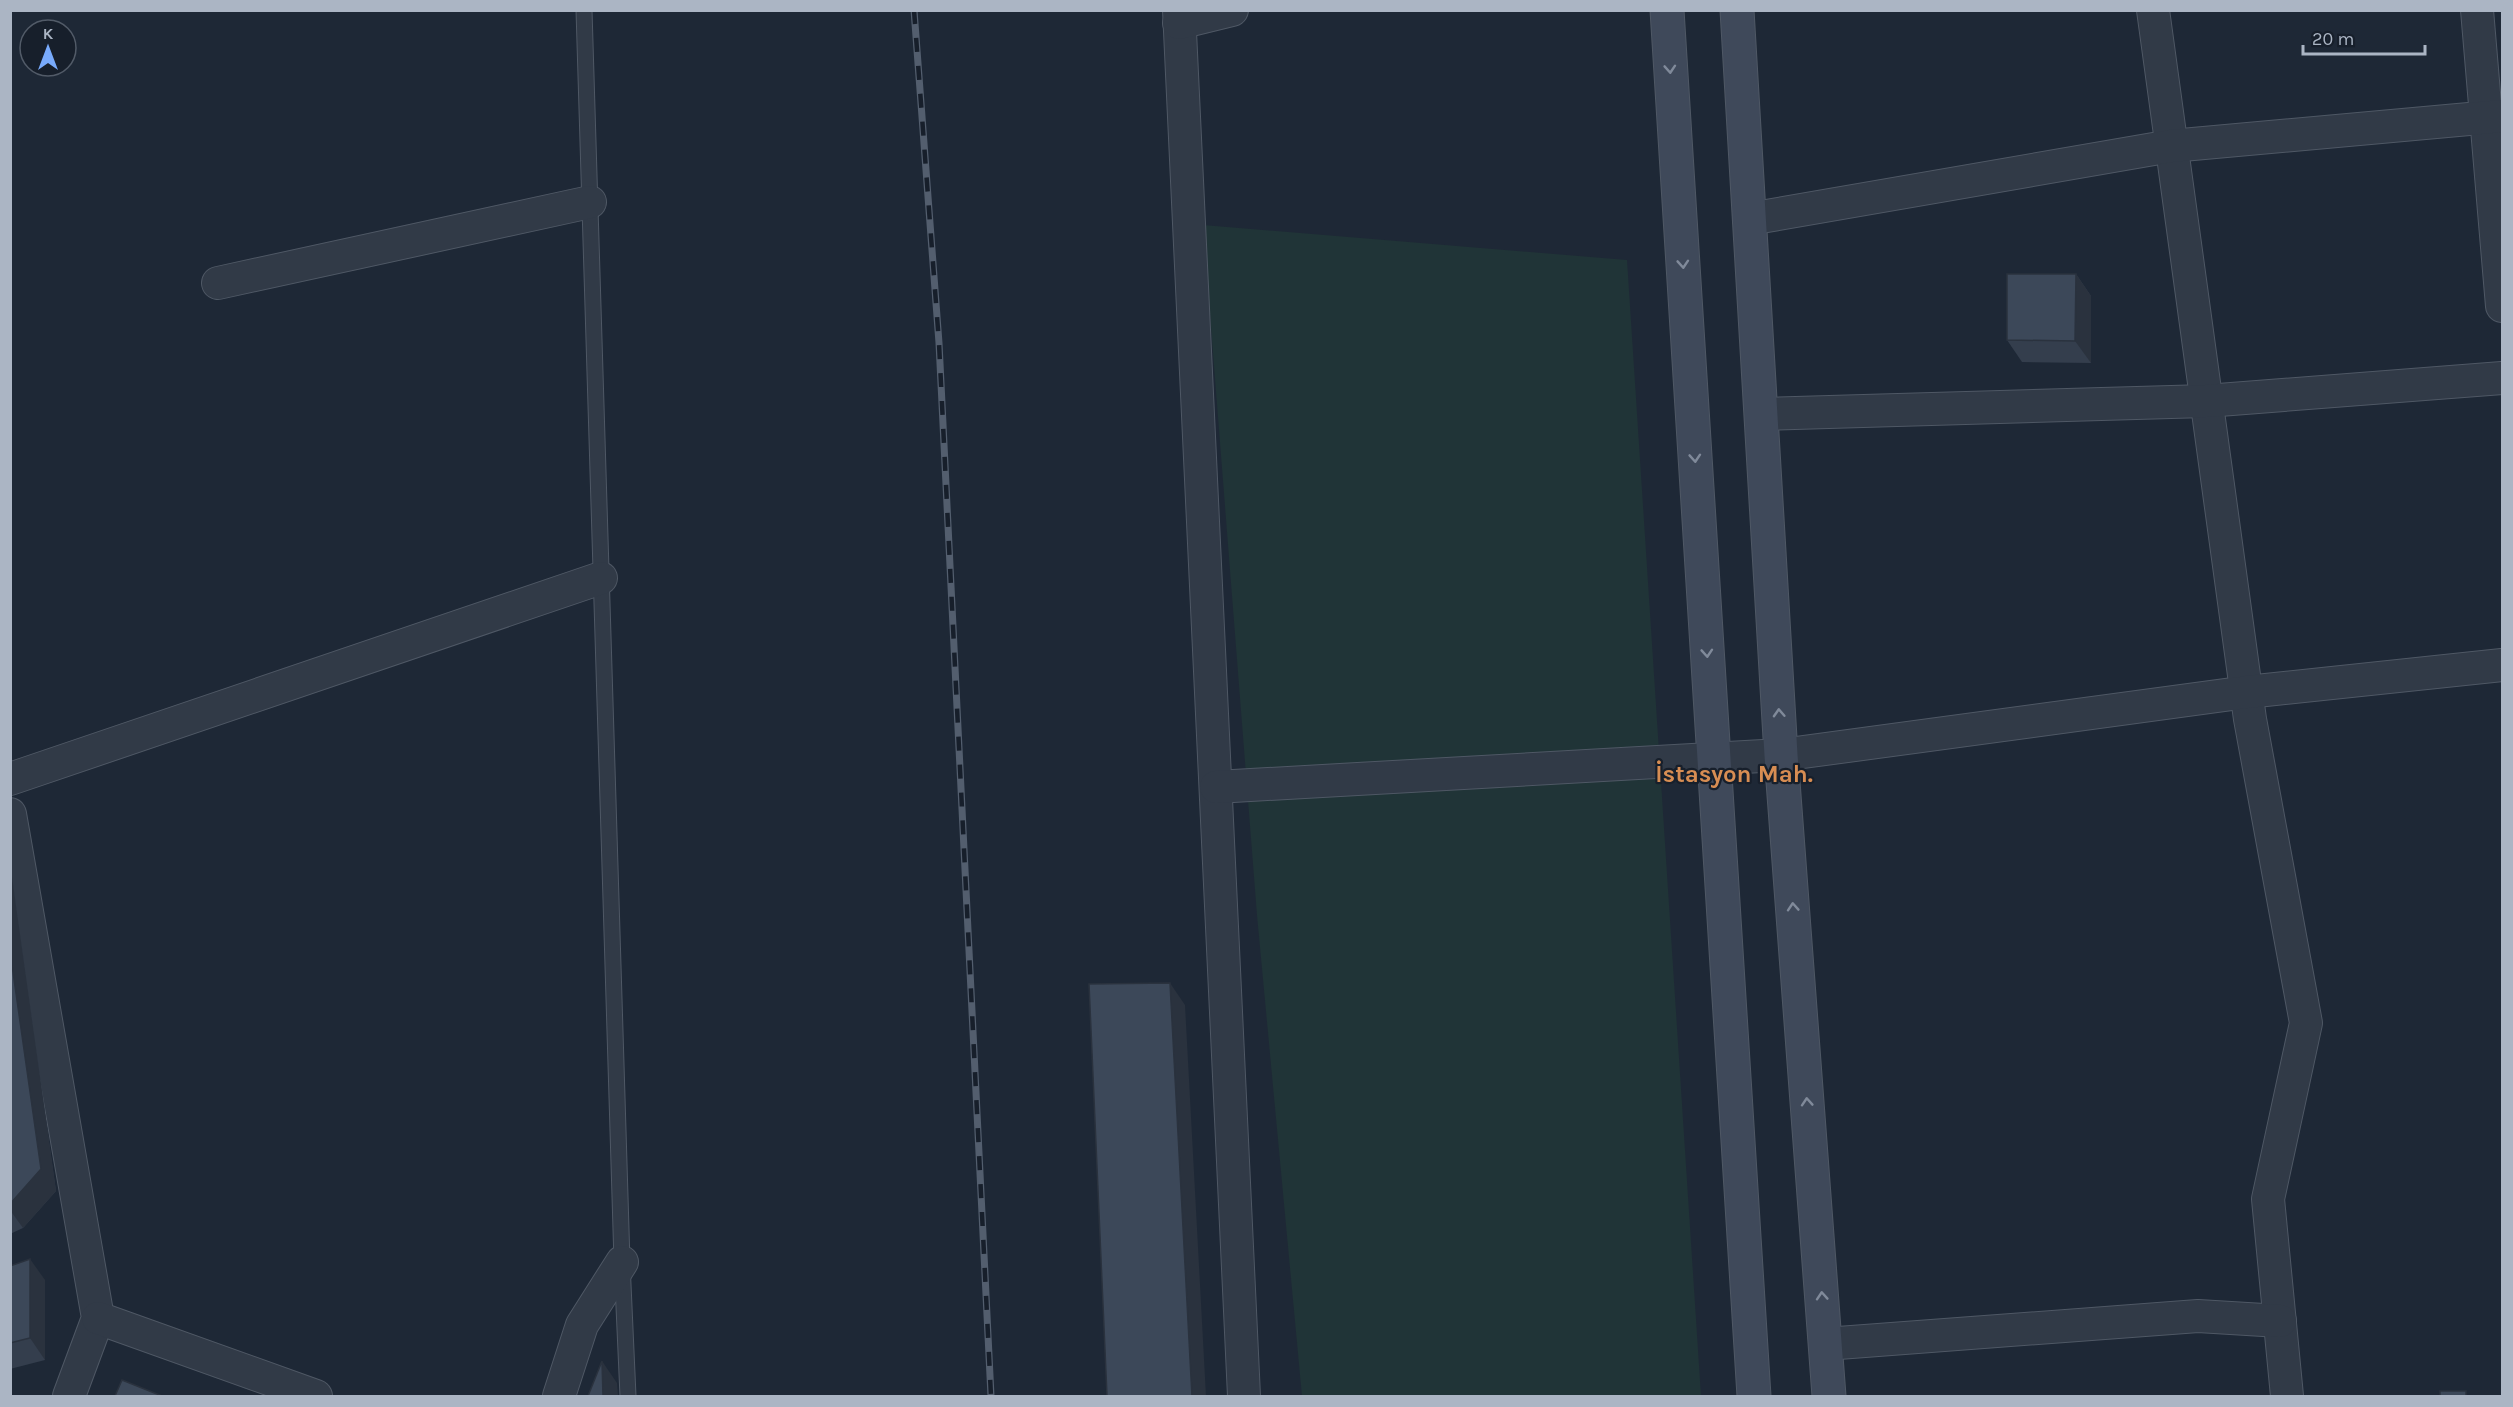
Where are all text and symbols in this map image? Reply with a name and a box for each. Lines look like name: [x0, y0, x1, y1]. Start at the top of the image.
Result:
north arrow: [18, 18, 78, 78]
scale bar: [2303, 18, 2424, 56]
text: K: [43, 24, 54, 43]
text: 20 m: [2312, 28, 2354, 50]
one-way arrow: [1664, 64, 1677, 73]
one-way arrow: [1676, 259, 1689, 268]
one-way arrow: [1688, 454, 1701, 463]
one-way arrow: [1700, 648, 1713, 657]
one-way arrow: [1772, 708, 1785, 717]
district label: İstasyon Mah.: [1655, 760, 1813, 788]
one-way arrow: [1787, 903, 1800, 912]
one-way arrow: [1801, 1097, 1814, 1106]
one-way arrow: [1816, 1292, 1829, 1301]

